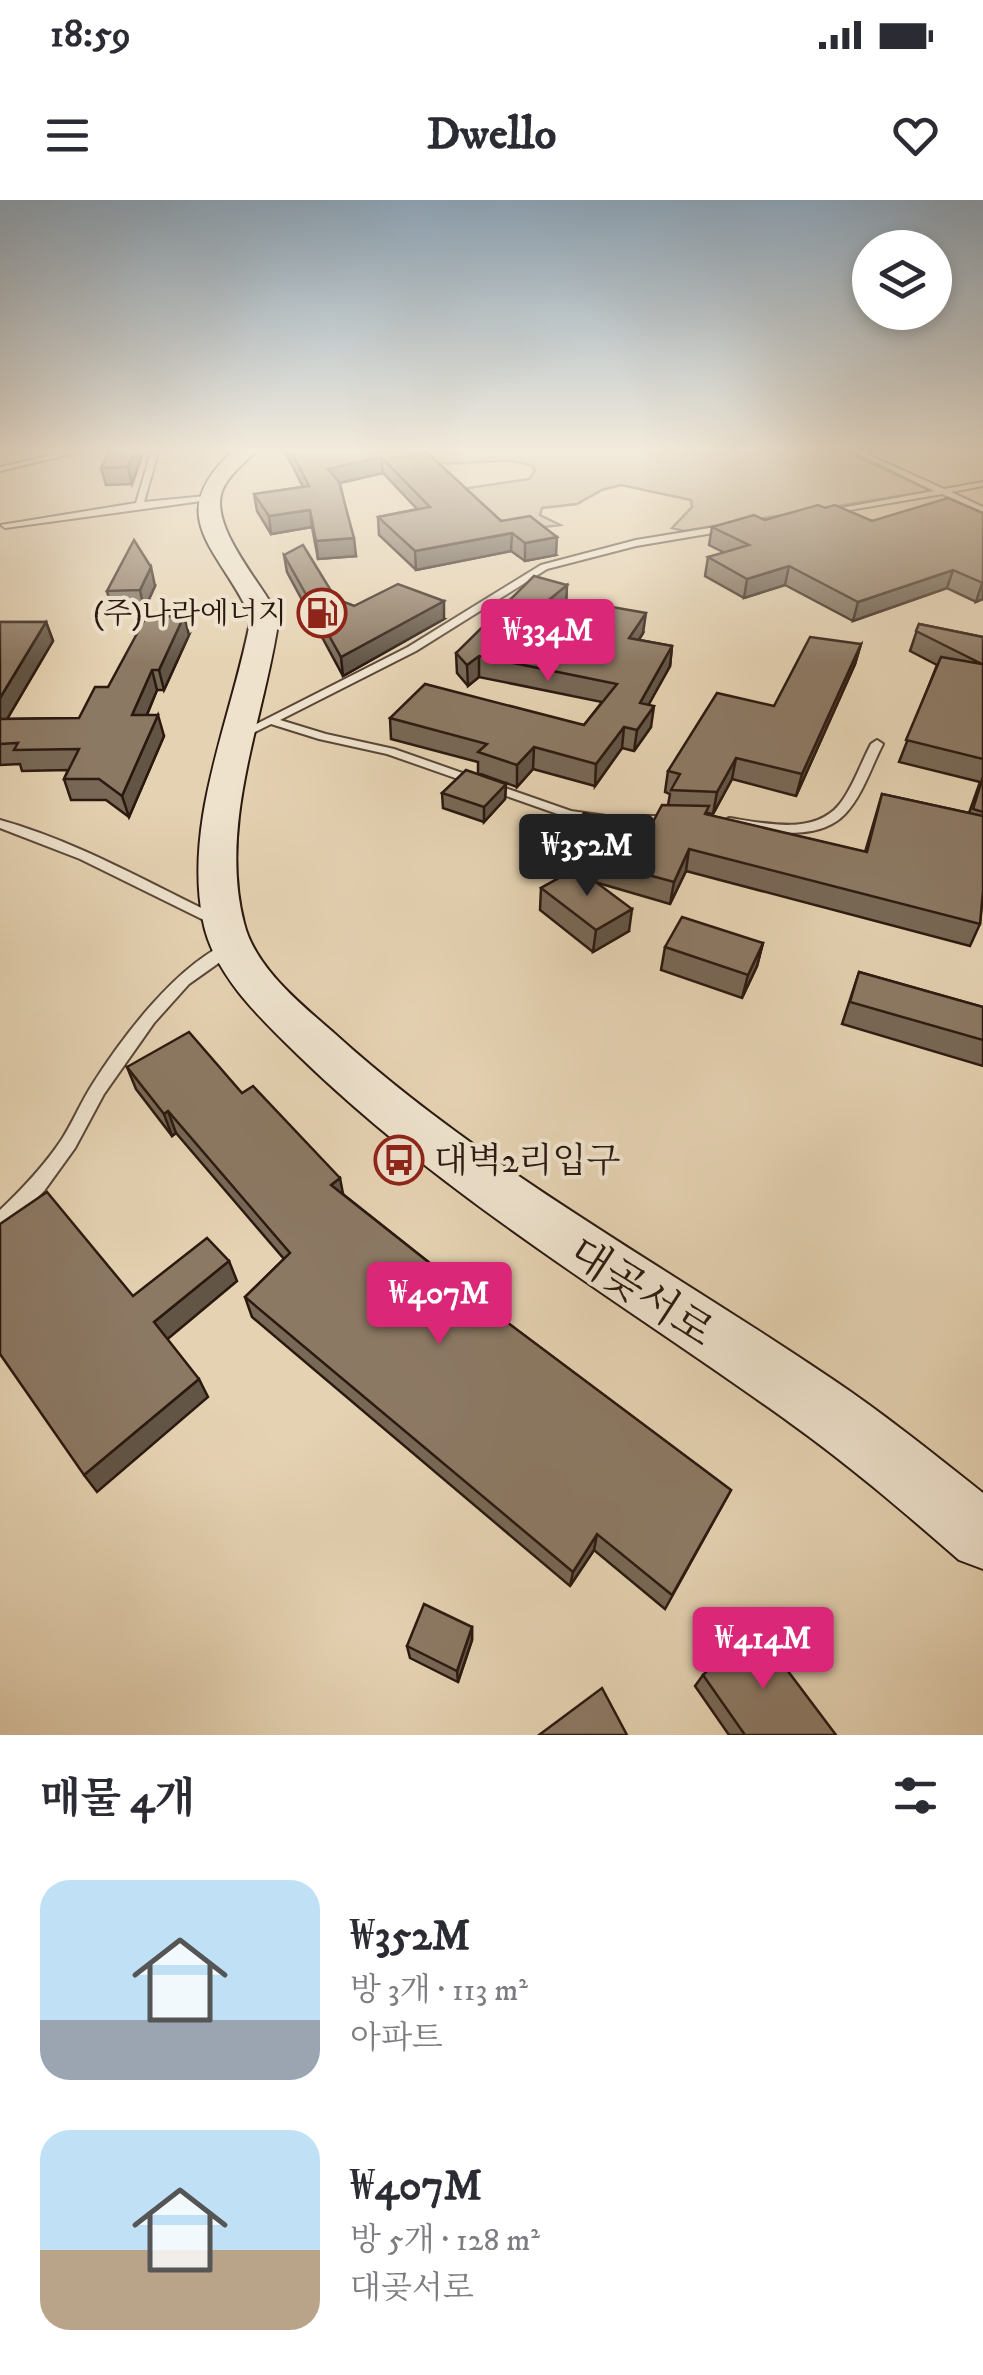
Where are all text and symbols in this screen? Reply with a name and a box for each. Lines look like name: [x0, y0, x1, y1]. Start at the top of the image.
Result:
text: 18:59: [50, 11, 131, 59]
text: Dwello: [427, 107, 556, 163]
icon: menu: [40, 108, 95, 163]
icon: heart: [888, 108, 943, 163]
map controls: [852, 230, 952, 330]
button: layers: [852, 230, 952, 330]
fuel station icon: (주)나라에너지: [296, 587, 348, 639]
place label: (주)나라에너지: [93, 596, 287, 633]
pin: ₩334M: [478, 599, 618, 684]
text: ₩334M: [503, 611, 593, 651]
pin: ₩352M: [517, 814, 657, 899]
text: ₩352M: [541, 826, 633, 866]
bus stop icon: 대벽2리입구: [373, 1134, 425, 1186]
place label: 대벽2리입구: [434, 1140, 620, 1184]
street label: 대곶서로: [558, 1228, 723, 1360]
pin: ₩407M: [369, 1262, 509, 1347]
text: ₩407M: [389, 1274, 489, 1314]
pin: ₩414M: [693, 1607, 833, 1692]
text: ₩414M: [715, 1619, 811, 1659]
icon: filters: [888, 1768, 943, 1823]
text: 매물 4개: [40, 1774, 195, 1826]
text: ₩352M: [350, 1911, 470, 1963]
icon: home: [120, 1920, 240, 2040]
text: 방 3개 · 113 m²: [350, 1971, 528, 2011]
text: 아파트: [350, 2019, 443, 2059]
text: ₩407M: [350, 2161, 482, 2213]
icon: home: [120, 2170, 240, 2290]
text: 방 5개 · 128 m²: [350, 2221, 540, 2261]
text: 대곶서로: [350, 2269, 474, 2309]

